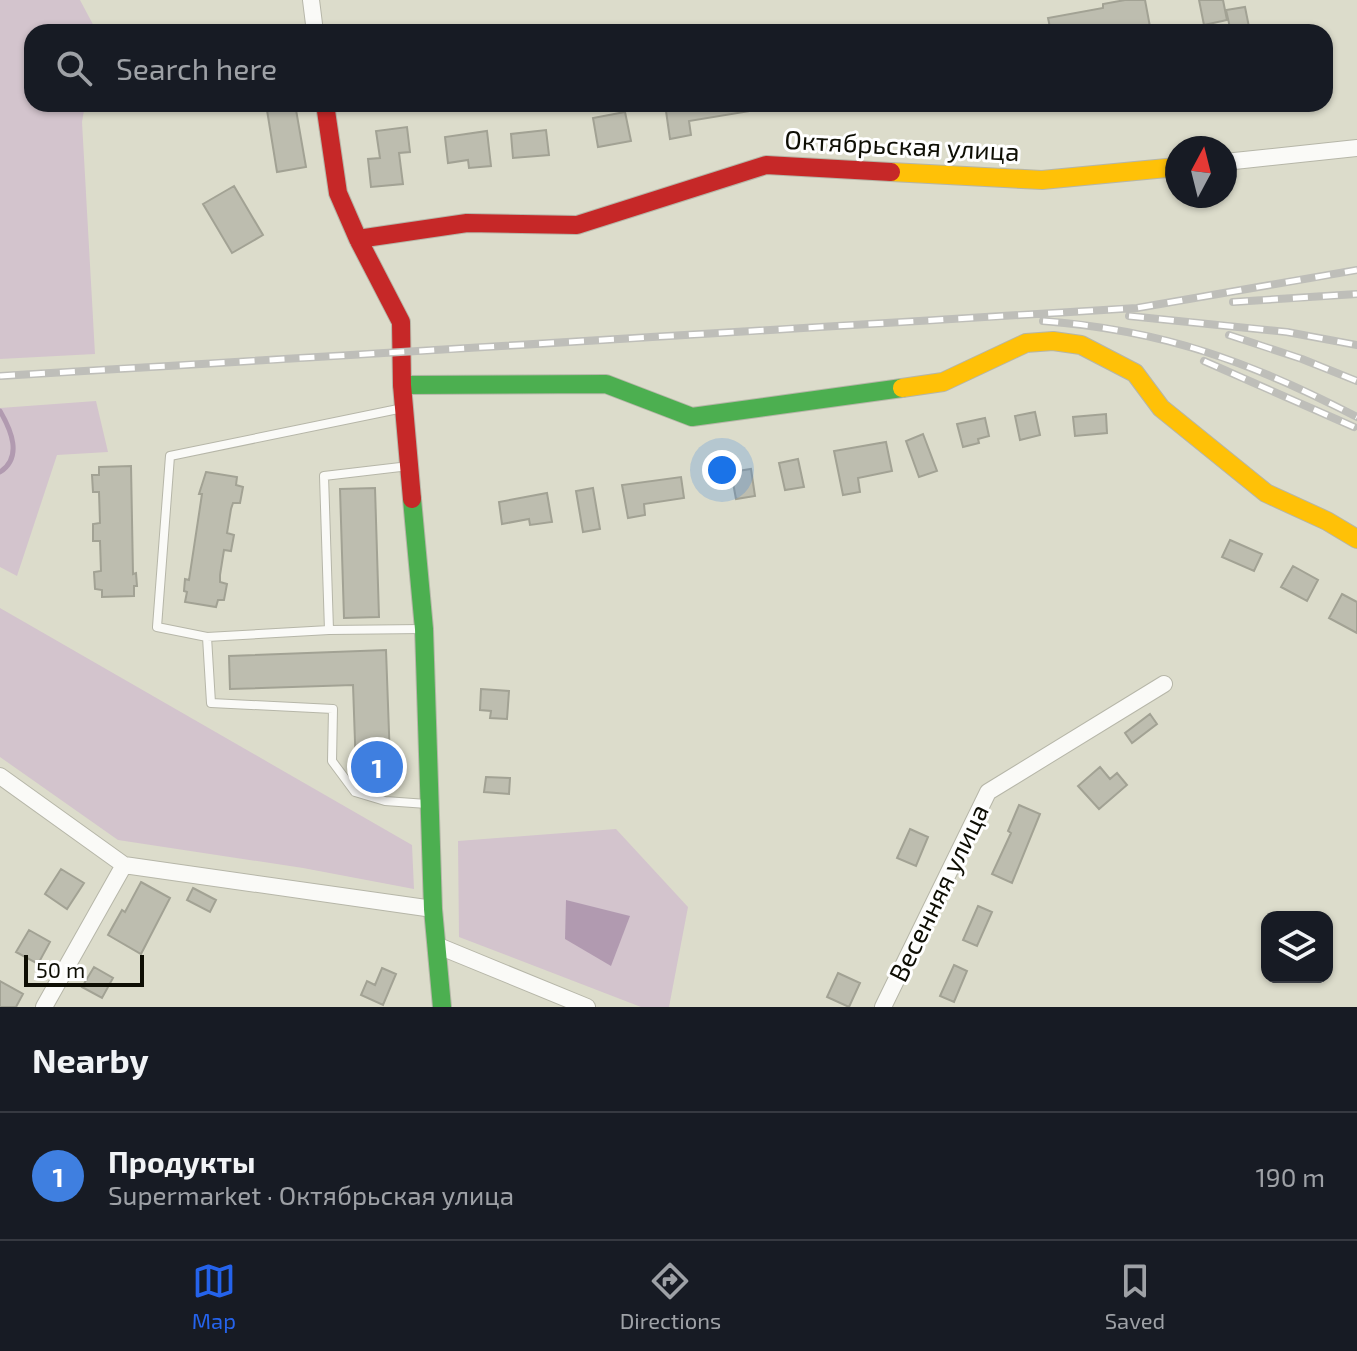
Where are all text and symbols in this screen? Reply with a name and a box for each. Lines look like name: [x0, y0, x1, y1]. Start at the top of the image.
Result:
search box: [24, 24, 1333, 112]
icon: search: [52, 46, 96, 90]
text: Search here: [116, 50, 277, 86]
street label: Октябрьская улица: [784, 123, 1020, 167]
north arrow: [1165, 136, 1237, 208]
your location: [702, 450, 742, 490]
pin: 1: [351, 737, 403, 797]
street label: Весенняя улица: [881, 798, 995, 987]
map controls: [1261, 911, 1333, 983]
button: layers: [1261, 911, 1333, 983]
scale bar: [24, 951, 144, 987]
text: 50 m: [36, 956, 85, 982]
text: Nearby: [32, 1039, 149, 1080]
text: Продукты: [108, 1143, 256, 1179]
text: 1: [52, 1161, 64, 1192]
text: 190 m: [1256, 1161, 1325, 1192]
text: Supermarket · Октябрьская улица: [108, 1179, 514, 1210]
tab: Map: [192, 1259, 236, 1333]
tab: Directions: [620, 1259, 721, 1333]
tab: Saved: [1105, 1259, 1165, 1333]

